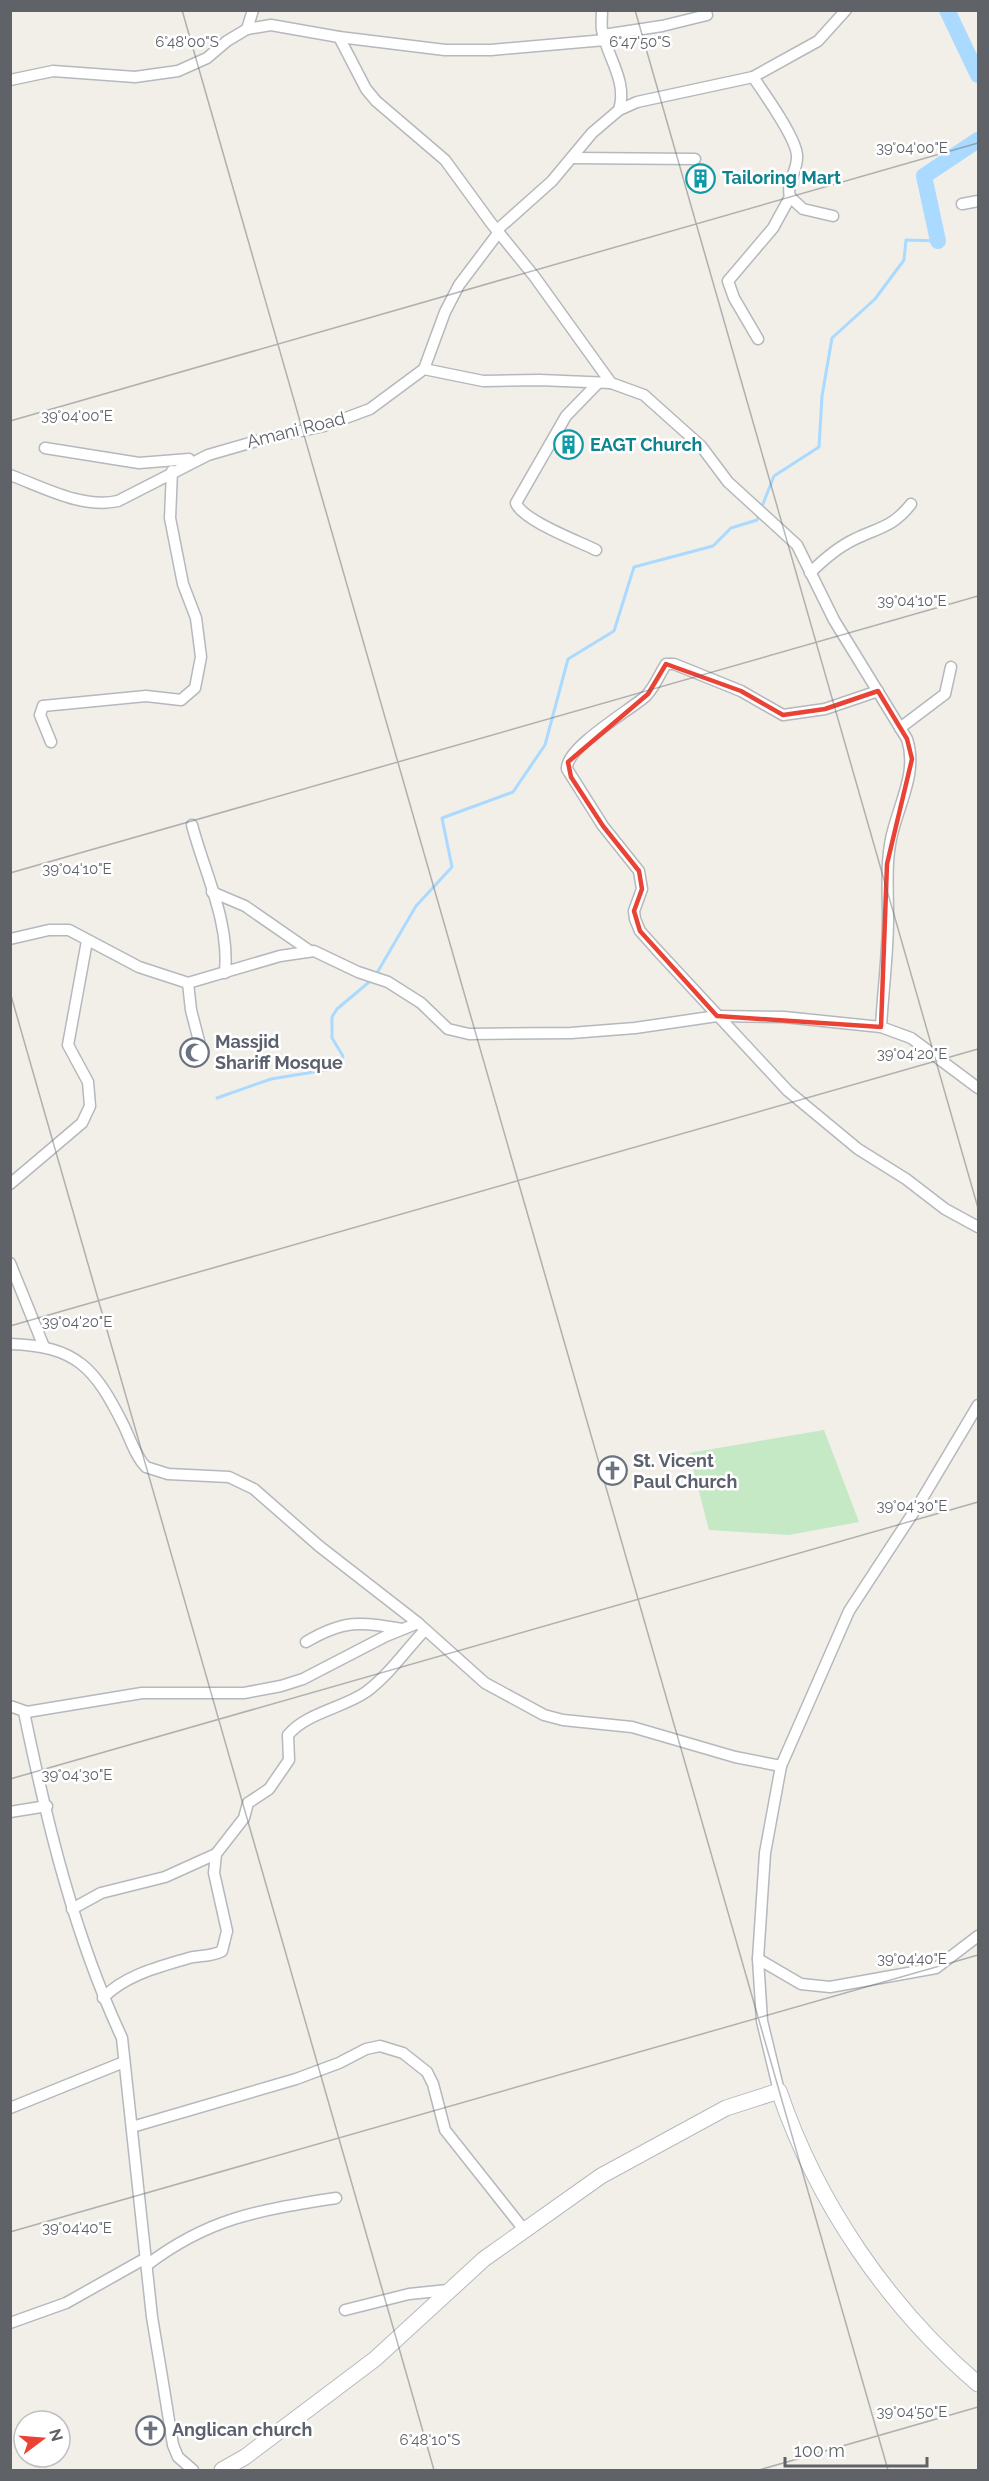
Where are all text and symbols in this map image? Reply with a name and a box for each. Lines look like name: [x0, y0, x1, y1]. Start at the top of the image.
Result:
text: 6°48'00"S: [155, 33, 219, 51]
text: 6°47'50"S: [609, 33, 671, 51]
text: 39°04'00"E: [876, 139, 948, 157]
building icon: Tailoring Mart: [685, 162, 717, 194]
place label: Tailoring Mart: [722, 167, 841, 188]
text: 39°04'00"E: [41, 407, 113, 425]
street label: Amani Road: [244, 407, 347, 452]
building icon: EAGT Church: [553, 429, 585, 461]
place label: EAGT Church: [590, 434, 702, 455]
text: 39°04'10"E: [877, 592, 947, 610]
text: 39°04'10"E: [42, 860, 112, 878]
place label: Massjid Shariff Mosque: [215, 1031, 343, 1073]
mosque icon: Massjid Shariff Mosque: [178, 1036, 210, 1068]
text: 39°04'20"E: [877, 1045, 947, 1063]
text: 39°04'20"E: [42, 1313, 112, 1331]
place label: St. Vicent Paul Church: [633, 1450, 737, 1492]
church icon: St. Vicent Paul Church: [596, 1455, 628, 1487]
text: 39°04'30"E: [877, 1497, 947, 1515]
text: 39°04'30"E: [42, 1766, 112, 1784]
text: 39°04'40"E: [877, 1950, 947, 1968]
text: 39°04'40"E: [42, 2219, 112, 2237]
text: 39°04'50"E: [877, 2403, 947, 2421]
north arrow: [12, 2409, 72, 2469]
church icon: Anglican church: [135, 2414, 167, 2446]
place label: Anglican church: [172, 2419, 312, 2440]
text: N: [45, 2427, 67, 2443]
scale bar: [785, 2430, 928, 2468]
text: 6°48'10"S: [400, 2431, 460, 2449]
text: 100 m: [794, 2440, 845, 2461]

